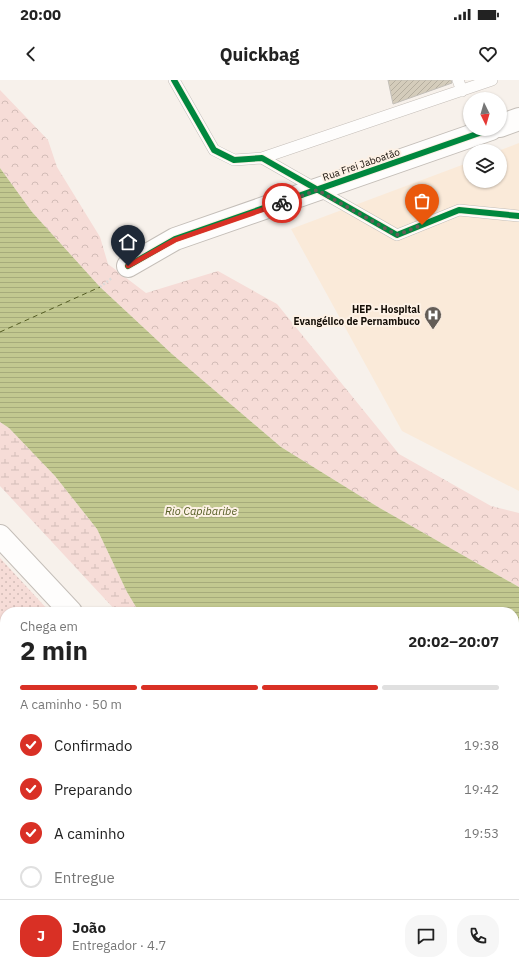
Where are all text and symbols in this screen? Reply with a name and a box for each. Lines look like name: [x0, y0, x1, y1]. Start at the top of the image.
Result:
text: 20:00: [20, 5, 61, 24]
icon: back: [20, 43, 42, 65]
text: Quickbag: [220, 43, 299, 66]
icon: heart: [477, 43, 499, 65]
north arrow: [463, 92, 507, 136]
map controls: [463, 92, 507, 188]
button: layers: [463, 144, 507, 188]
street label: Rua Frei Jaboatão: [321, 145, 402, 184]
courier: [262, 183, 302, 223]
pin: [405, 184, 439, 225]
icon: bag: [411, 190, 433, 212]
icon: bike: [271, 192, 293, 214]
pin: [111, 225, 145, 266]
icon: home: [117, 231, 139, 253]
place label: HEP - Hospital Evangélico de Pernambuco: [293, 303, 420, 328]
hospital icon: HEP - Hospital Evangélico de Pernambuco: [423, 305, 443, 330]
water label: Rio Capibaribe: [165, 504, 237, 518]
text: Chega em: [20, 618, 78, 635]
text: 20:02–20:07: [408, 632, 499, 651]
text: 2 min: [20, 633, 88, 667]
text: A caminho · 50 m: [20, 696, 122, 713]
icon: check: [20, 734, 42, 756]
text: Confirmado: [54, 736, 132, 755]
text: 19:38: [464, 737, 499, 754]
icon: check: [20, 778, 42, 800]
text: Preparando: [54, 780, 132, 799]
text: 19:42: [464, 781, 499, 798]
icon: check: [20, 822, 42, 844]
text: A caminho: [54, 824, 125, 843]
text: 19:53: [464, 825, 499, 842]
text: Entregue: [54, 868, 115, 887]
button: chat: [405, 915, 447, 957]
button: phone: [457, 915, 499, 957]
text: João: [72, 918, 106, 937]
text: J: [37, 926, 45, 945]
text: Entregador · 4.7: [72, 937, 166, 954]

